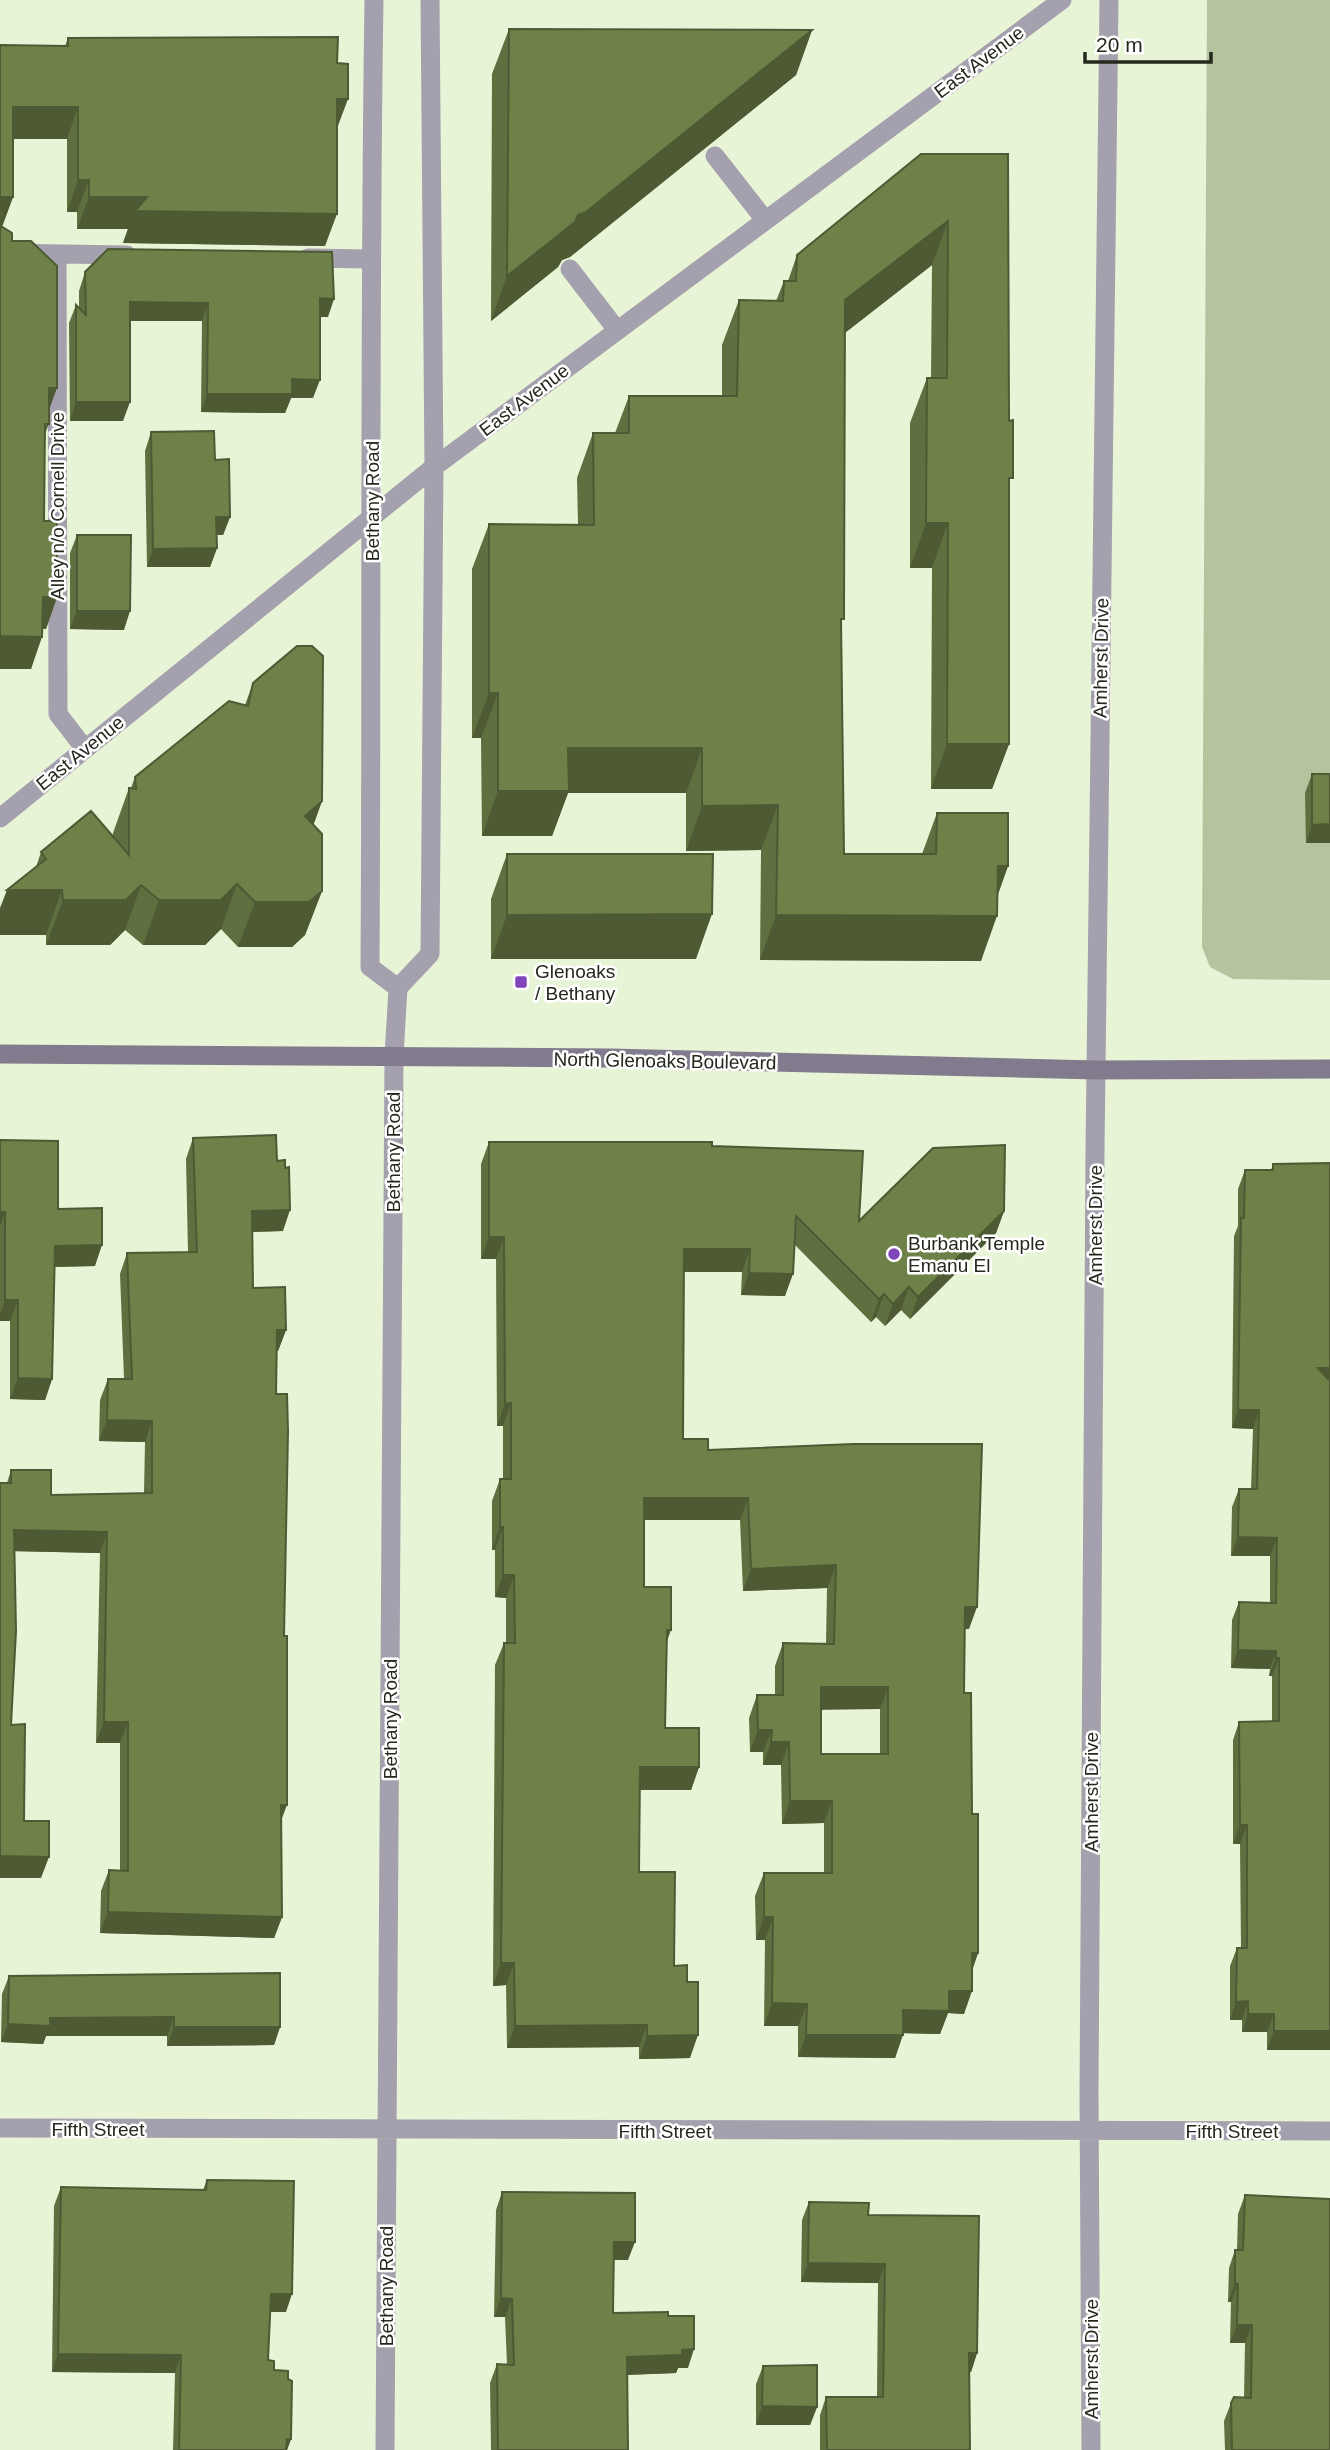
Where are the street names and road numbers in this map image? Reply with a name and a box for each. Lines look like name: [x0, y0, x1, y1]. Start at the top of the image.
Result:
street label: East Avenue: [930, 22, 1028, 102]
street label: East Avenue: [475, 360, 573, 440]
street label: Alley n/o Cornell Drive: [47, 412, 68, 600]
street label: Bethany Road: [362, 441, 383, 561]
street label: Amherst Drive: [1089, 598, 1113, 718]
street label: East Avenue: [32, 711, 128, 795]
street label: North Glenoaks Boulevard: [553, 1049, 777, 1073]
street label: Bethany Road: [383, 1092, 404, 1212]
street label: Amherst Drive: [1085, 1165, 1106, 1285]
street label: Bethany Road: [380, 1659, 401, 1779]
street label: Amherst Drive: [1081, 1732, 1102, 1852]
street label: Fifth Street: [52, 2119, 145, 2140]
street label: Fifth Street: [619, 2121, 712, 2142]
street label: Fifth Street: [1186, 2121, 1279, 2142]
street label: Bethany Road: [376, 2226, 397, 2346]
street label: Amherst Drive: [1081, 2299, 1102, 2419]

